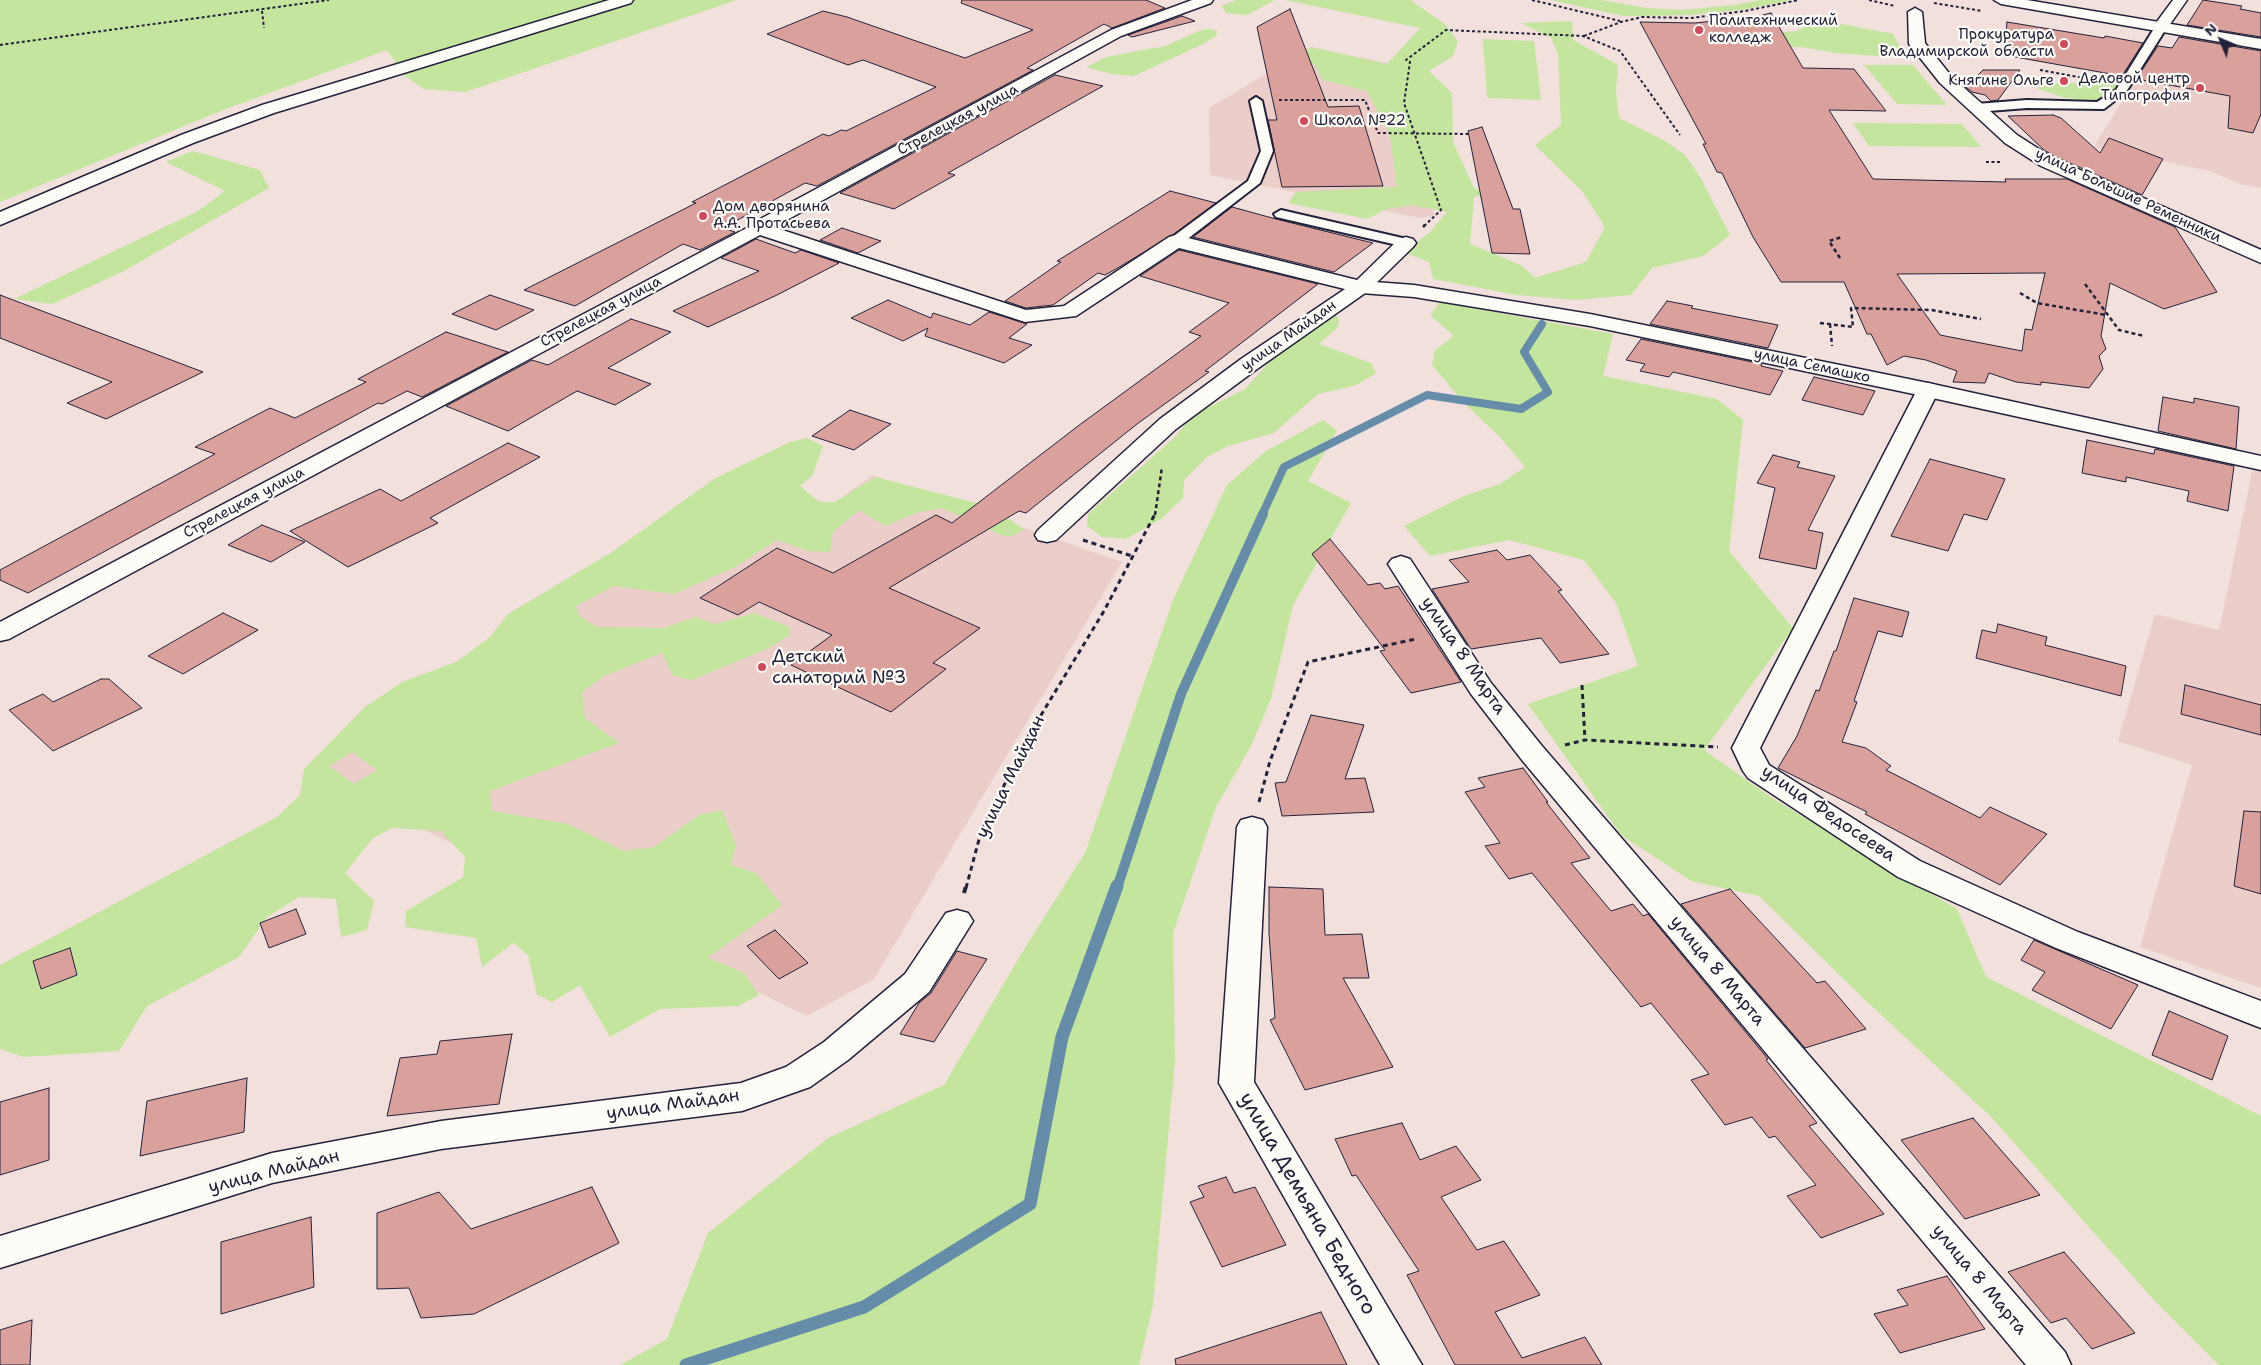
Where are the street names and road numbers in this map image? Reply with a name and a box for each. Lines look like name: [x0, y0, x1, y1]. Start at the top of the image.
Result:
street label: Стрелецкая улица: [894, 80, 1022, 160]
street label: улица Большие Ременники: [2032, 145, 2224, 247]
street label: Стрелецкая улица: [537, 272, 665, 352]
street label: улица Майдан: [1238, 297, 1340, 375]
street label: улица Семашко: [1752, 345, 1872, 387]
street label: Стрелецкая улица: [180, 463, 308, 543]
street label: улица 8 Марта: [1416, 593, 1510, 719]
street label: улица Майдан: [972, 712, 1050, 842]
street label: улица Федосеева: [1757, 761, 1899, 867]
street label: улица 8 Марта: [1665, 912, 1769, 1030]
street label: улица Майдан: [605, 1085, 741, 1125]
street label: улица Демьяна Бедного: [1233, 1088, 1381, 1320]
street label: улица Майдан: [206, 1145, 342, 1199]
street label: улица 8 Марта: [1927, 1221, 2031, 1339]

